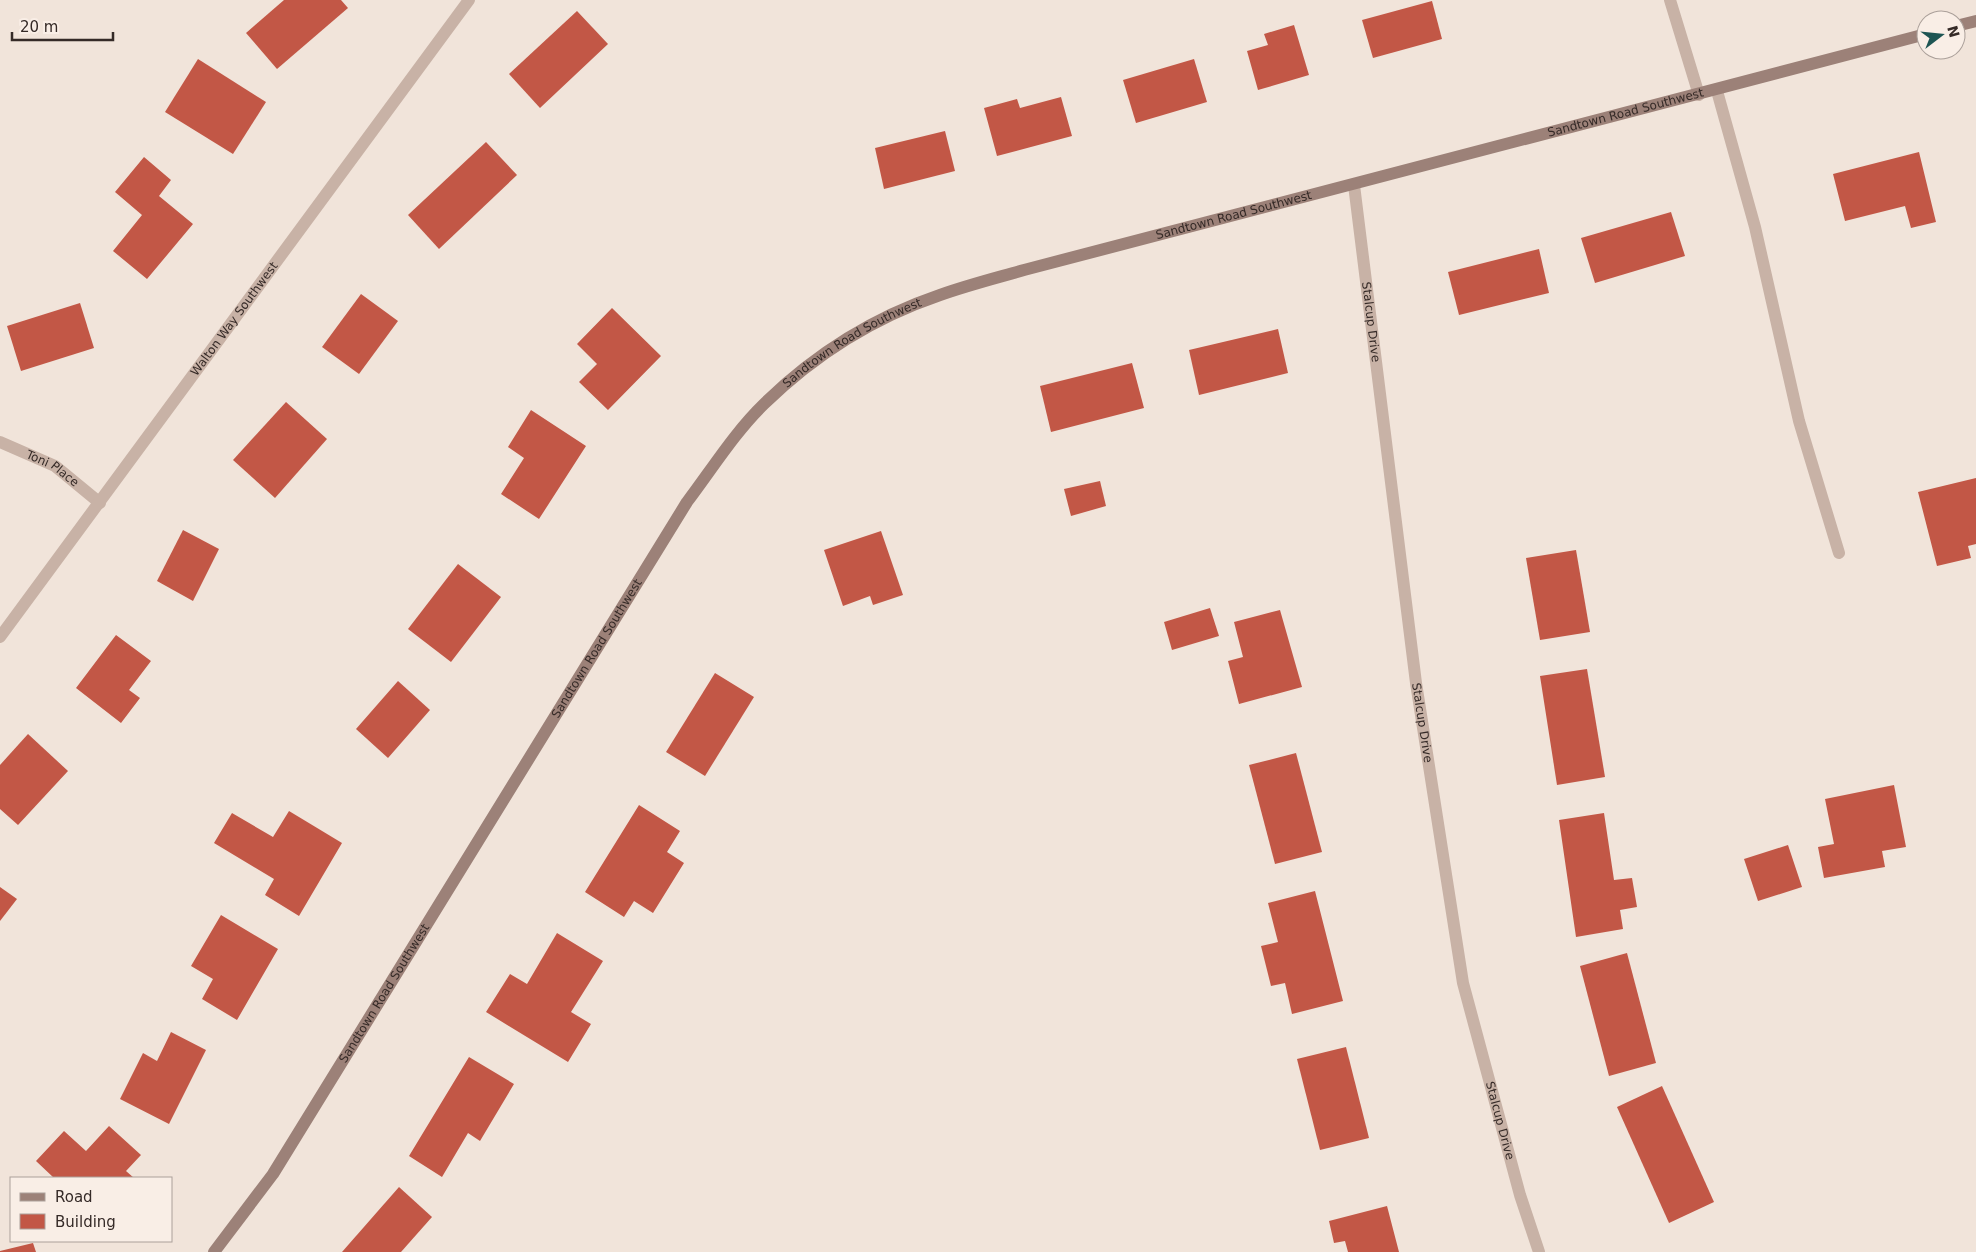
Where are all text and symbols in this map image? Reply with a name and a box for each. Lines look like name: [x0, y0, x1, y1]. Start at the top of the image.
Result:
scale bar: [12, 10, 114, 42]
north arrow: [1916, 10, 1966, 60]
text: 20 m: [20, 18, 58, 36]
text: N: [1944, 24, 1963, 39]
street label: Sandtown Road Southwest: [1546, 85, 1705, 140]
street label: Sandtown Road Southwest: [1154, 188, 1313, 242]
street label: Walton Way Southwest: [188, 259, 281, 379]
street label: Stalcup Drive: [1359, 281, 1383, 363]
street label: Sandtown Road Southwest: [780, 295, 924, 390]
street label: Toni Place: [23, 447, 82, 490]
street label: Sandtown Road Southwest: [549, 576, 645, 721]
street label: Stalcup Drive: [1409, 682, 1435, 764]
street label: Sandtown Road Southwest: [336, 921, 433, 1065]
street label: Stalcup Drive: [1483, 1080, 1517, 1161]
legend: [10, 1177, 172, 1242]
text: Road: [55, 1188, 93, 1206]
text: Building: [55, 1213, 116, 1231]

